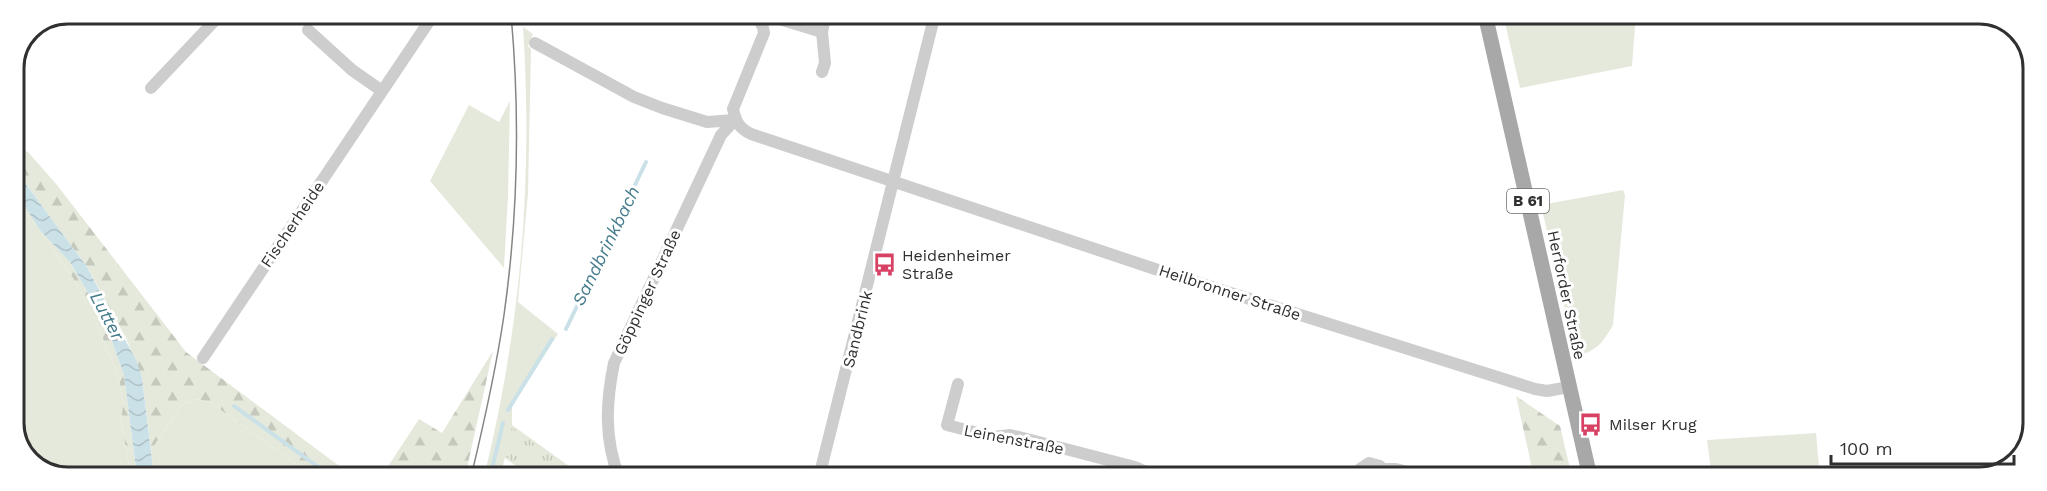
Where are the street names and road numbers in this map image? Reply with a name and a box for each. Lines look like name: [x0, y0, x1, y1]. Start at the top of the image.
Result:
street label: Fischerheide: [257, 178, 328, 271]
road number: B 61: [1507, 189, 1549, 213]
street label: Göppinger Straße: [610, 226, 685, 358]
street label: Herforder Straße: [1544, 229, 1589, 361]
street label: Heilbronner Straße: [1157, 261, 1303, 324]
street label: Sandbrink: [839, 289, 876, 370]
street label: Leinenstraße: [962, 420, 1066, 458]

